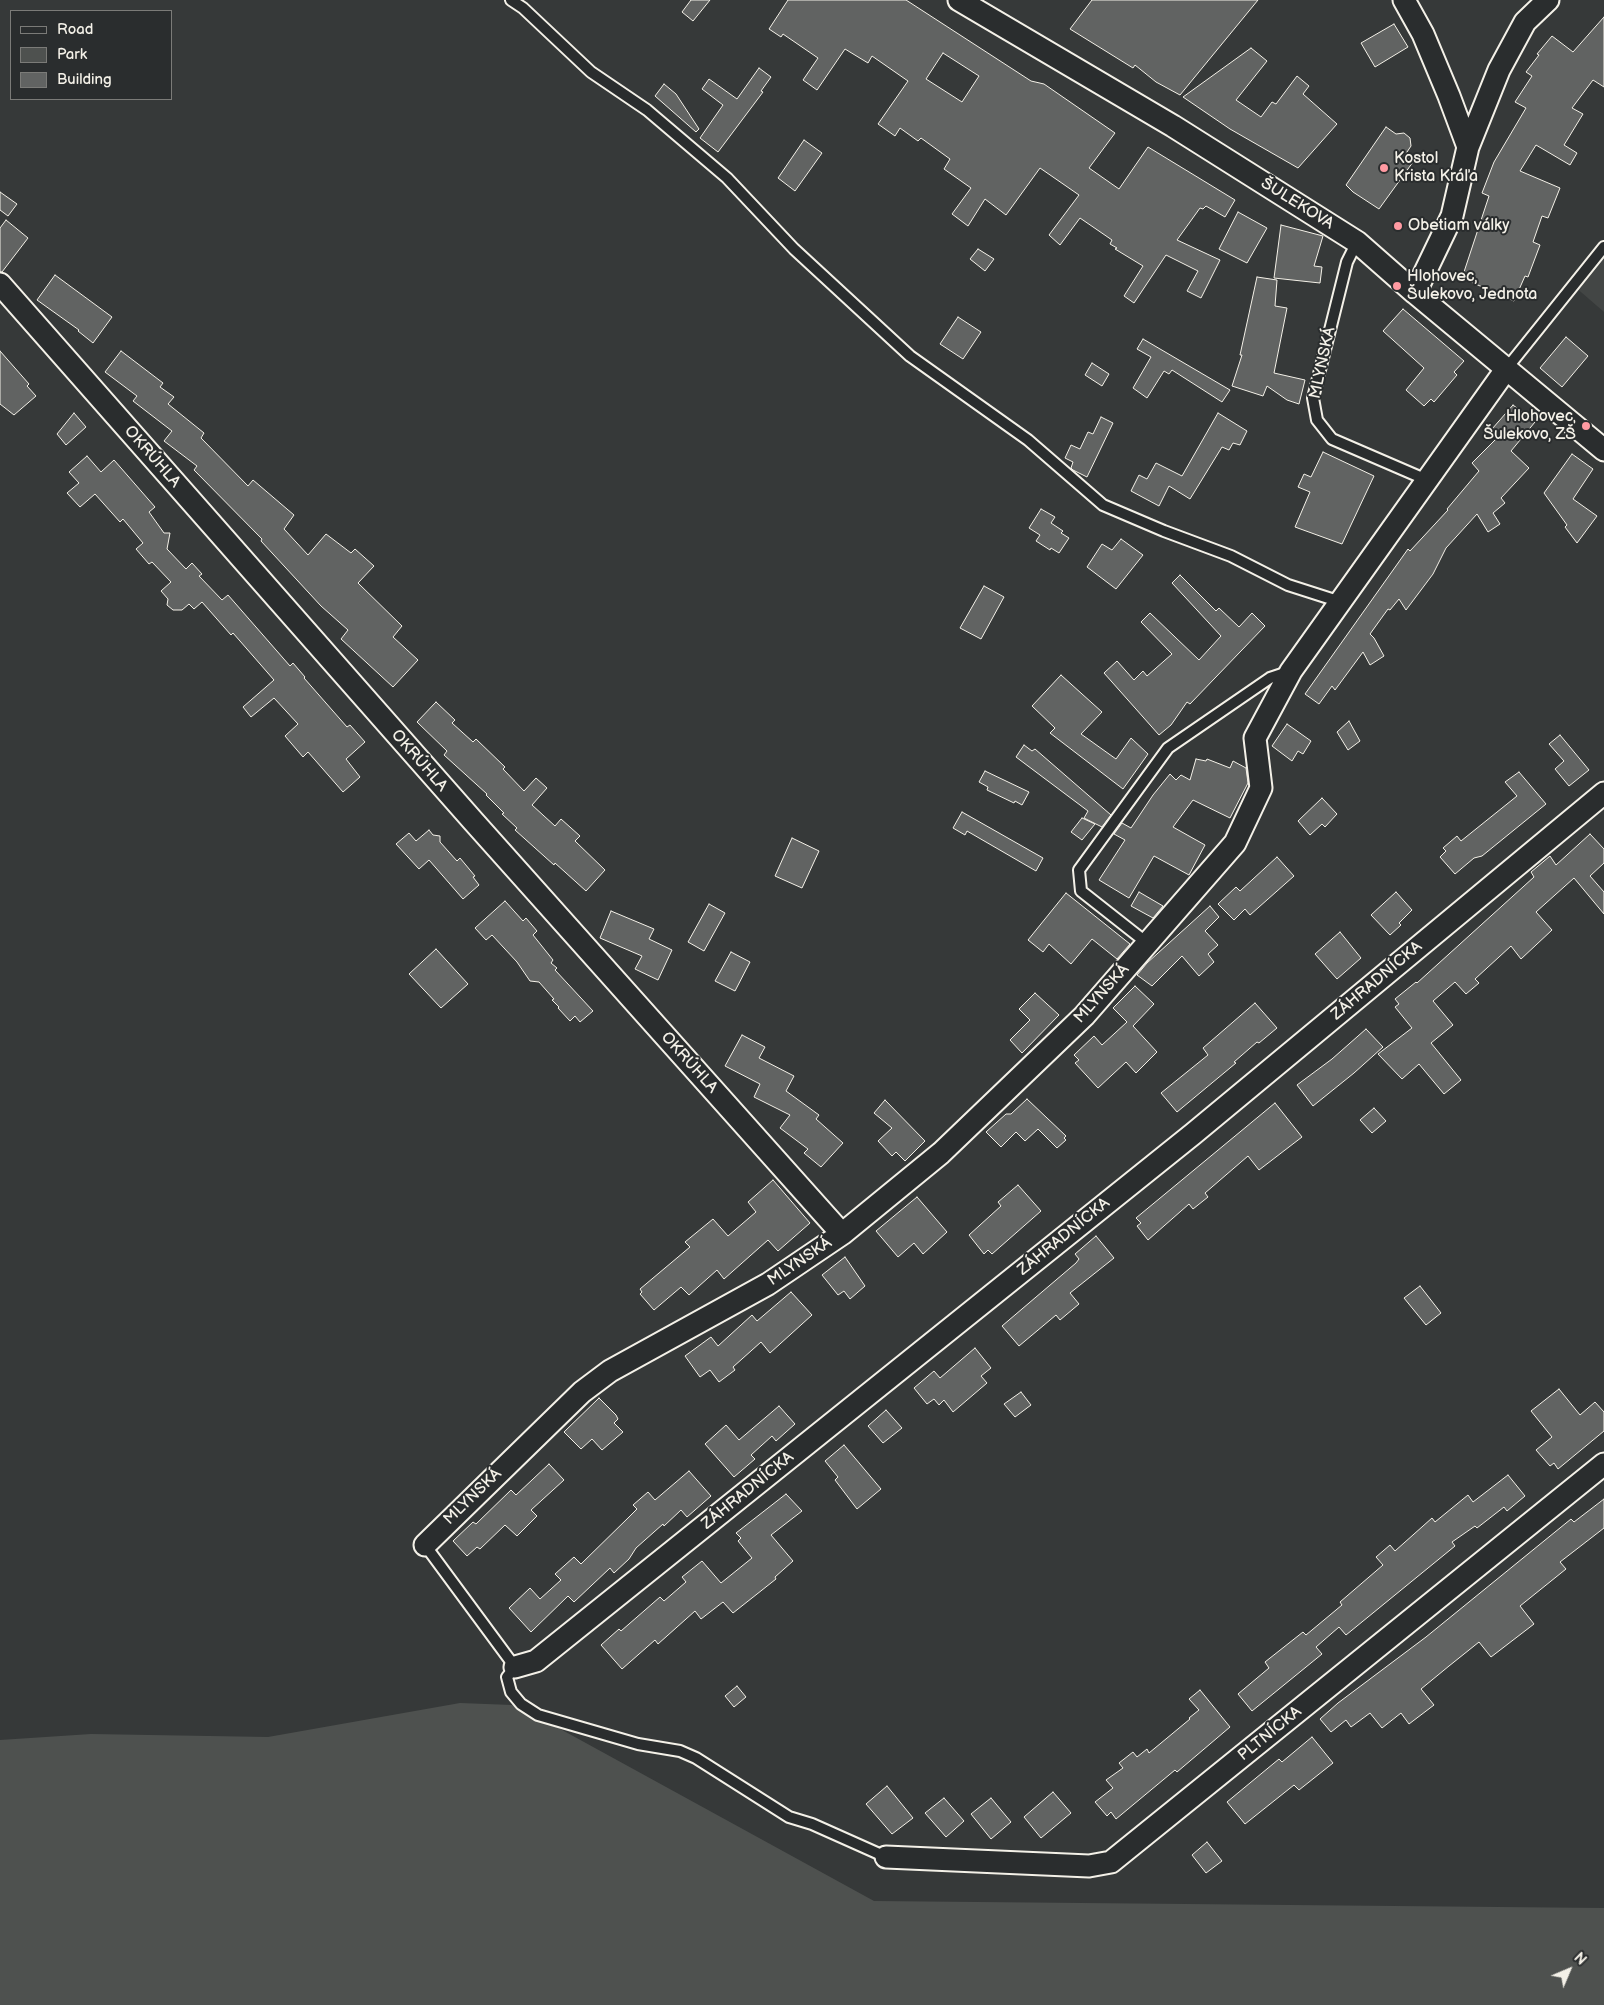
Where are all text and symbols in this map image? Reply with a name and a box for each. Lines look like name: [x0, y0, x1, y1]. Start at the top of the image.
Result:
legend: [10, 10, 172, 100]
text: Road: [57, 20, 93, 39]
text: Park: [57, 45, 87, 64]
text: Building: [57, 70, 112, 89]
place label: Kostol Krista Kráľa: [1394, 149, 1478, 187]
marker: Kostol Krista Kráľa: [1378, 162, 1390, 174]
street label: ŠULEKOVA: [1257, 174, 1337, 234]
place label: Obetiam války: [1408, 216, 1509, 236]
marker: Obetiam války: [1392, 220, 1404, 232]
place label: Hlohovec, Šulekovo, Jednota: [1407, 267, 1537, 305]
marker: Hlohovec, Šulekovo, Jednota: [1391, 280, 1403, 292]
street label: MLYNSKÁ: [1306, 325, 1340, 401]
place label: Hlohovec, Šulekovo, ZŠ: [1483, 407, 1576, 445]
marker: Hlohovec, Šulekovo, ZŠ: [1580, 420, 1592, 432]
street label: OKRÚHLA: [120, 422, 184, 492]
street label: OKRÚHLA: [387, 726, 451, 796]
street label: ZÁHRADNÍCKA: [1328, 937, 1426, 1025]
street label: MLYNSKÁ: [1070, 961, 1134, 1027]
street label: OKRÚHLA: [657, 1028, 721, 1098]
street label: ZÁHRADNÍCKA: [1014, 1194, 1114, 1280]
street label: MLYNSKÁ: [764, 1234, 836, 1290]
street label: ZÁHRADNÍCKA: [698, 1448, 798, 1534]
street label: MLYNSKÁ: [440, 1465, 506, 1529]
street label: PLTNÍCKA: [1234, 1703, 1306, 1765]
north arrow: [1544, 1945, 1594, 1995]
text: N: [1570, 1949, 1590, 1969]

